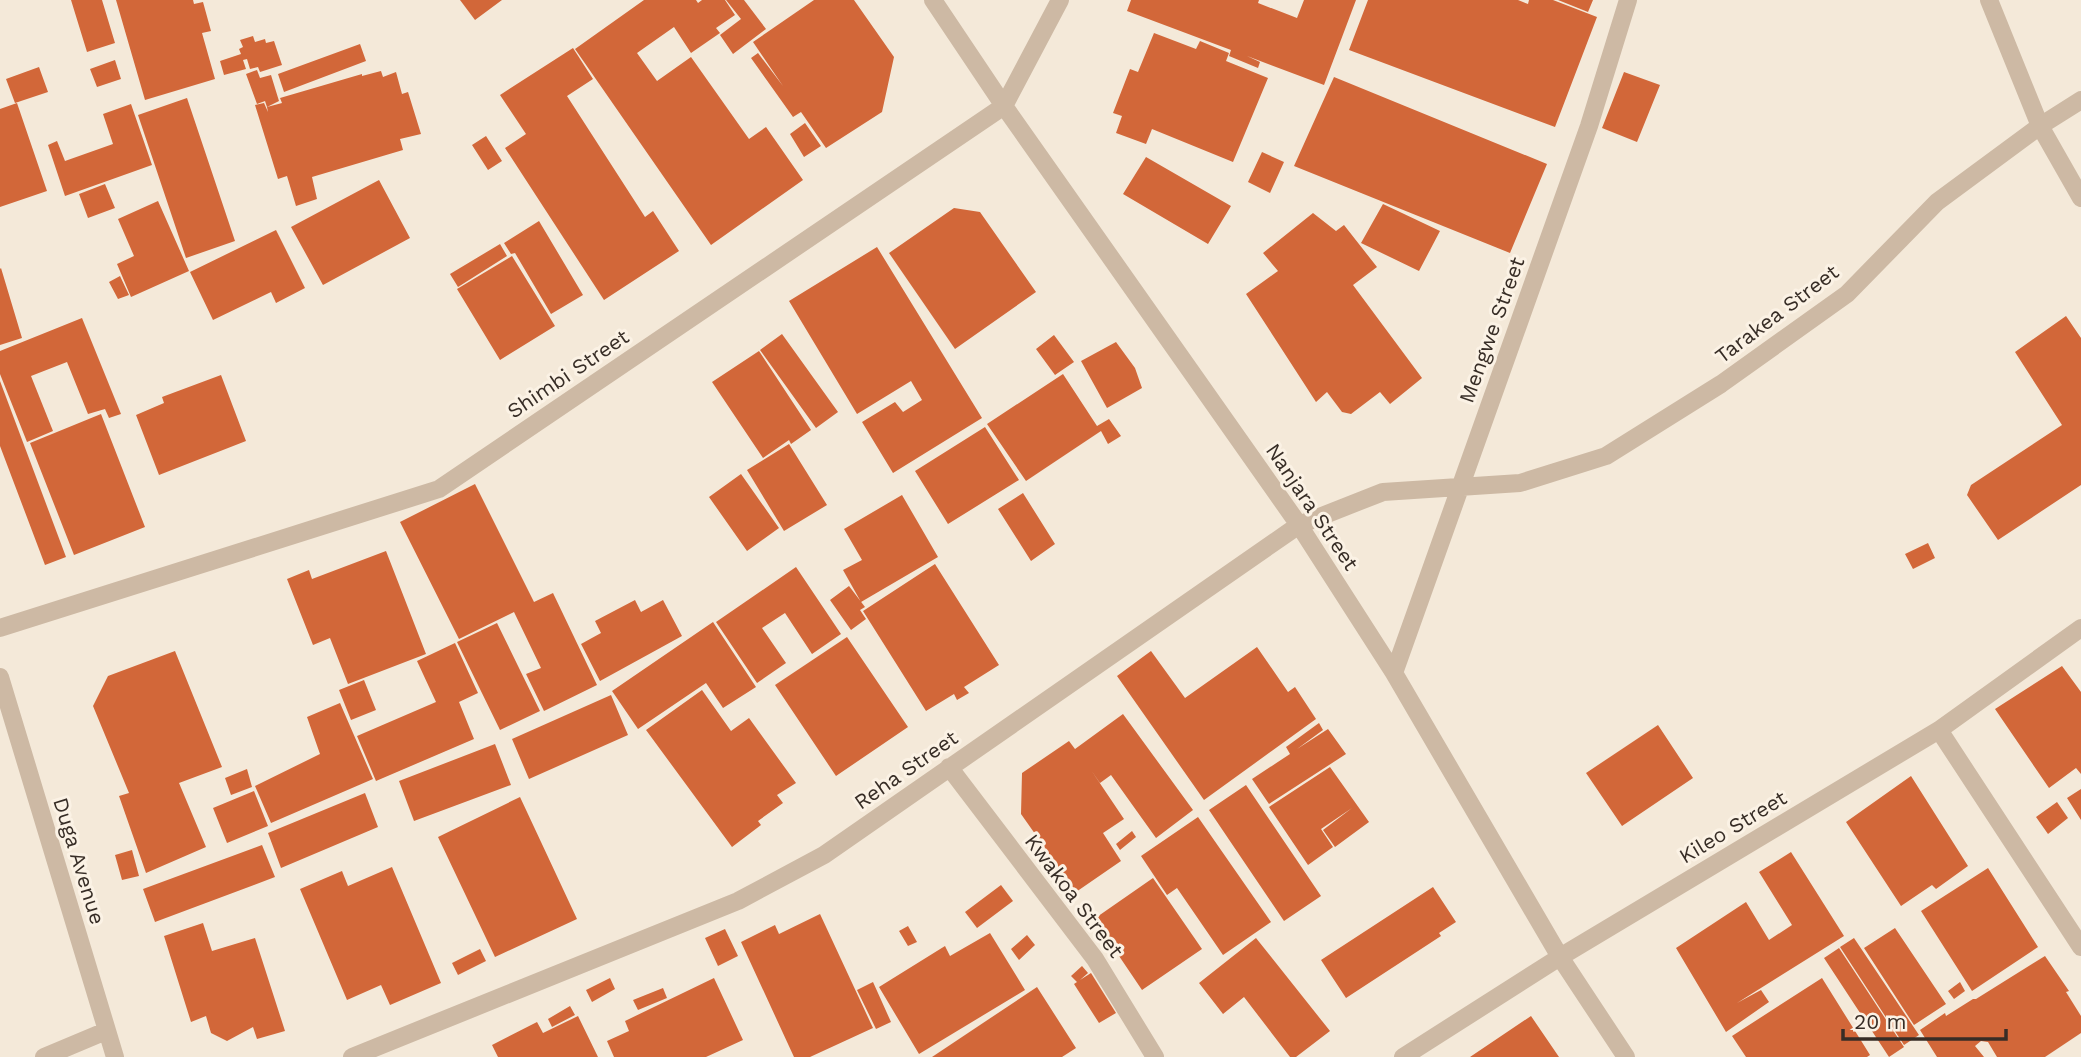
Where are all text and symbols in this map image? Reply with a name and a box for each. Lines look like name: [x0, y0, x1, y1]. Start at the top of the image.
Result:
street label: Mengwe Street: [1454, 253, 1530, 406]
street label: Tarakea Street: [1710, 259, 1843, 368]
street label: Shimbi Street: [502, 324, 633, 423]
street label: Nanjara Street: [1261, 439, 1364, 575]
street label: Reha Street: [849, 725, 962, 814]
street label: Kileo Street: [1674, 785, 1791, 868]
street label: Duga Avenue: [48, 794, 111, 927]
street label: Kwakoa Street: [1020, 829, 1129, 963]
scale bar: [1843, 998, 2006, 1042]
text: 20 m: [1854, 1009, 1906, 1034]

